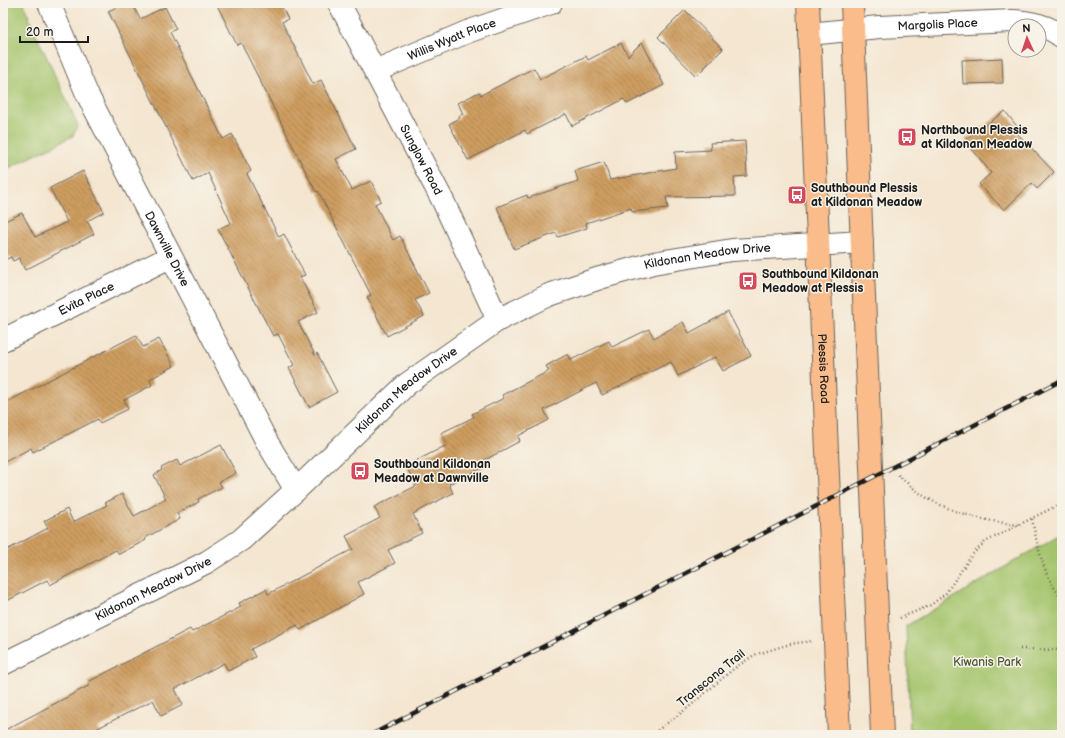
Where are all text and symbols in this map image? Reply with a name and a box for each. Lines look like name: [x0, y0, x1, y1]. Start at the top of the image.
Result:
street label: Willis Wyatt Place: [405, 16, 498, 64]
street label: Margolis Place: [897, 16, 978, 34]
scale bar: [20, 18, 88, 44]
north arrow: [1007, 18, 1047, 58]
text: N: [1022, 22, 1031, 35]
text: 20 m: [26, 25, 53, 40]
street label: Sunglow Road: [396, 122, 446, 198]
place label: Northbound Plessis at Kildonan Meadow: [921, 123, 1032, 152]
bus stop icon: Northbound Plessis at Kildonan Meadow: [896, 126, 918, 148]
place label: Southbound Plessis at Kildonan Meadow: [811, 181, 922, 210]
bus stop icon: Southbound Plessis at Kildonan Meadow: [786, 184, 808, 206]
street label: Dawnville Drive: [141, 209, 192, 289]
street label: Kildonan Meadow Drive: [642, 241, 771, 273]
place label: Southbound Kildonan Meadow at Plessis: [762, 267, 879, 296]
bus stop icon: Southbound Kildonan Meadow at Plessis: [737, 270, 759, 292]
street label: Evita Place: [56, 279, 117, 319]
street label: Plessis Road: [814, 333, 832, 404]
street label: Kildonan Meadow Drive: [353, 344, 460, 437]
place label: Southbound Kildonan Meadow at Dawnville: [374, 457, 491, 486]
bus stop icon: Southbound Kildonan Meadow at Dawnville: [349, 460, 371, 482]
street label: Kildonan Meadow Drive: [93, 554, 215, 625]
street label: Transcona Trail: [674, 646, 748, 710]
park label: Kiwanis Park: [953, 655, 1021, 670]

